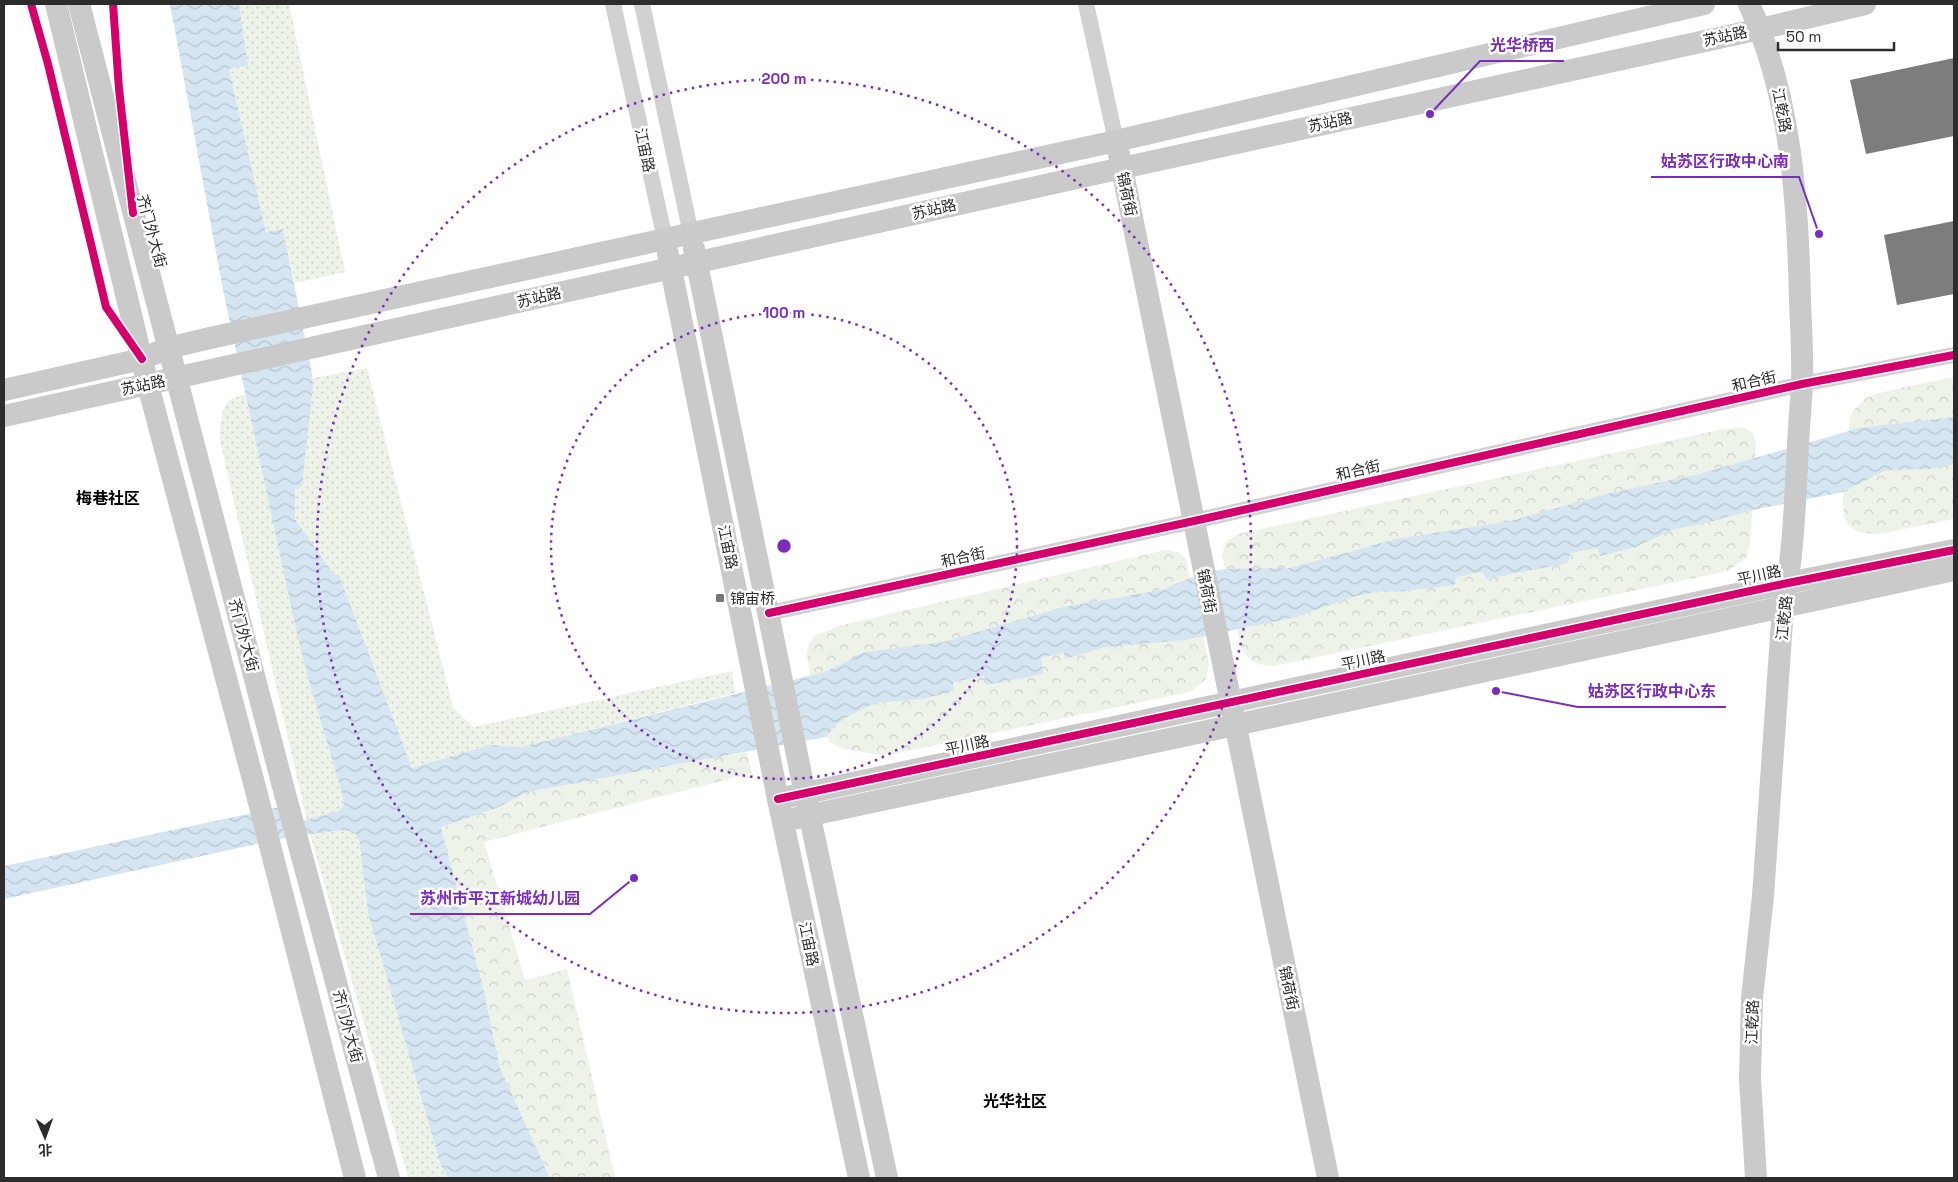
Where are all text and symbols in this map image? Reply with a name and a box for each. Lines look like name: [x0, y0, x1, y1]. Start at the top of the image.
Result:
scale bar: [1778, 20, 1894, 52]
street label: 苏站路: [1701, 22, 1749, 50]
text: 50 m: [1786, 27, 1821, 46]
callout: 光华桥西: [1480, 30, 1564, 61]
text: 光华桥西: [1490, 35, 1554, 56]
text: 200 m: [762, 69, 806, 88]
street label: 江乾路: [1768, 86, 1796, 134]
street label: 苏站路: [1306, 108, 1354, 136]
street label: 江宙路: [631, 126, 659, 174]
callout: 姑苏区行政中心南: [1651, 146, 1799, 177]
text: 姑苏区行政中心南: [1661, 151, 1789, 172]
street label: 锦荷街: [1113, 170, 1141, 218]
street label: 齐门外大街: [133, 192, 171, 270]
street label: 苏站路: [910, 195, 958, 223]
street label: 苏站路: [515, 283, 563, 311]
text: 100 m: [763, 303, 805, 322]
street label: 和合街: [1730, 367, 1778, 395]
street label: 苏站路: [119, 371, 167, 399]
street label: 和合街: [1334, 456, 1382, 484]
district label: 梅巷社区: [76, 488, 140, 509]
street label: 江宙路: [714, 523, 742, 571]
centre of rings: [775, 537, 793, 555]
street label: 和合街: [939, 543, 987, 571]
street label: 平川路: [1735, 561, 1783, 589]
street label: 锦荷街: [1193, 567, 1221, 615]
place label: 锦宙桥: [730, 589, 775, 608]
marker: 锦宙桥: [714, 592, 726, 604]
street label: 江乾路: [1772, 595, 1796, 641]
street label: 齐门外大街: [225, 596, 263, 674]
street label: 平川路: [1339, 646, 1387, 674]
callout: 姑苏区行政中心东: [1578, 676, 1726, 707]
text: 姑苏区行政中心东: [1588, 681, 1716, 702]
street label: 平川路: [943, 731, 991, 759]
callout: 苏州市平江新城幼儿园: [410, 883, 590, 914]
text: 苏州市平江新城幼儿园: [420, 888, 580, 909]
street label: 江宙路: [795, 920, 823, 968]
street label: 锦荷街: [1275, 964, 1303, 1012]
street label: 齐门外大街: [329, 987, 367, 1065]
street label: 江乾路: [1742, 999, 1762, 1045]
district label: 光华社区: [983, 1091, 1047, 1112]
north arrow: [20, 1112, 70, 1162]
text: 北: [38, 1141, 53, 1159]

